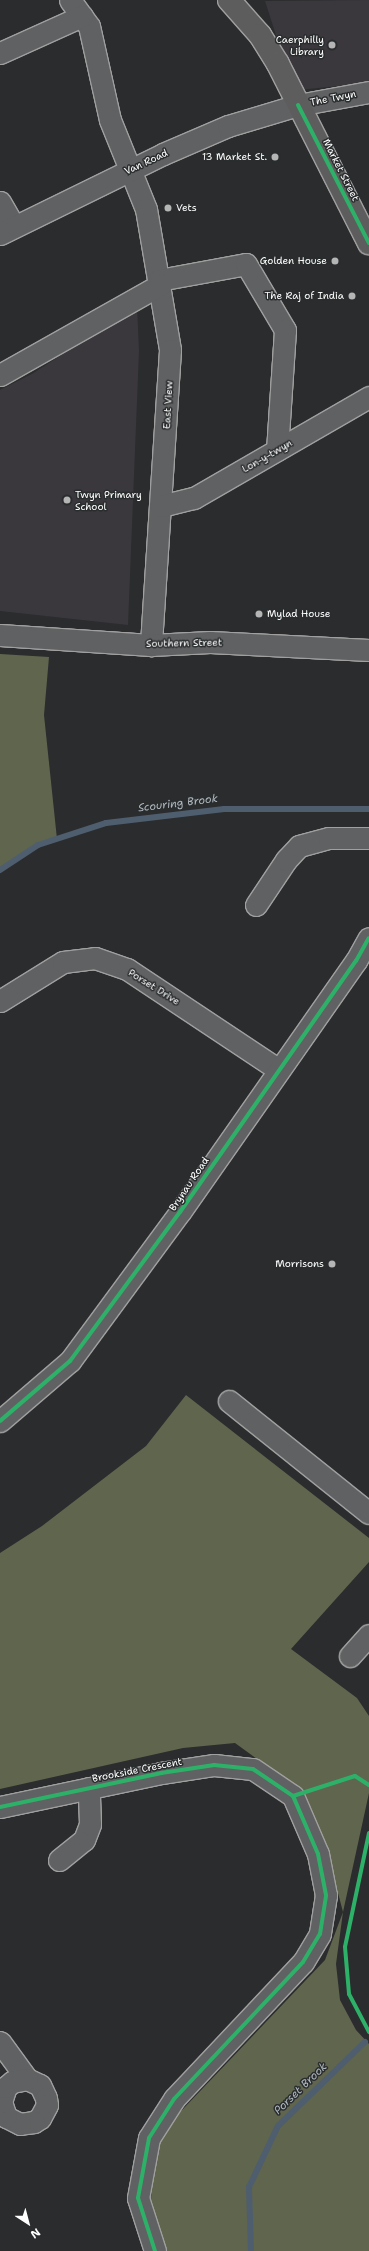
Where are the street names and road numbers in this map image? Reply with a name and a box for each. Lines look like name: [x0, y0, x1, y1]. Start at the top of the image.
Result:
street label: The Twyn: [309, 88, 357, 108]
street label: Market Street: [320, 137, 362, 203]
street label: Van Road: [122, 147, 170, 177]
street label: East View: [161, 381, 175, 429]
street label: Lon-y-twyn: [240, 437, 294, 475]
street label: Southern Street: [146, 636, 222, 650]
street label: Porset Drive: [126, 966, 182, 1008]
street label: Brynau Road: [167, 1155, 211, 1213]
street label: Brookside Crescent: [91, 1755, 183, 1785]

